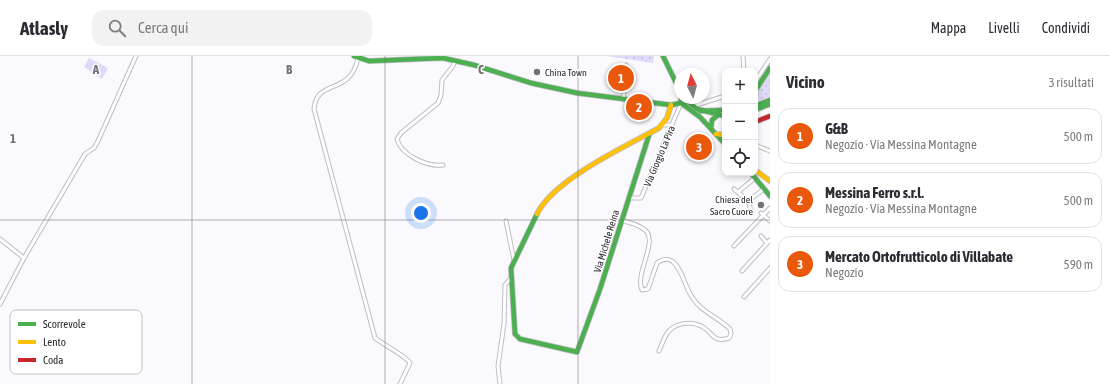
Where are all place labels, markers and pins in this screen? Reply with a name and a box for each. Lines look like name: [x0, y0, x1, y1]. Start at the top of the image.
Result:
pin: 1: [608, 63, 634, 93]
marker: China Town: [532, 67, 542, 77]
place label: China Town: [545, 67, 587, 78]
pin: 2: [626, 92, 652, 122]
pin: 3: [686, 132, 712, 162]
place label: Chiesa del Sacro Cuore: [710, 194, 753, 217]
marker: Chiesa del Sacro Cuore: [756, 200, 766, 210]

